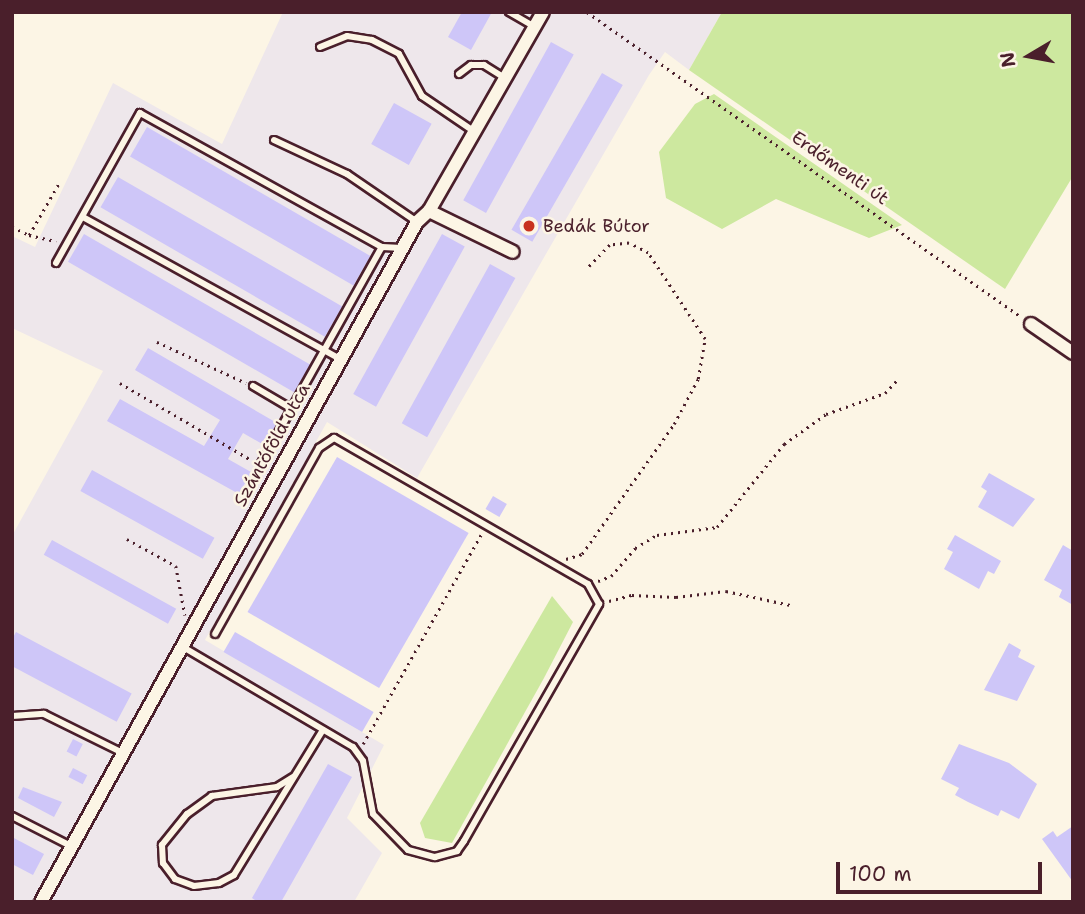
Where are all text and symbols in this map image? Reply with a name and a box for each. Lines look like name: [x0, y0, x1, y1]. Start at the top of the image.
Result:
north arrow: [994, 21, 1064, 91]
text: N: [994, 50, 1021, 69]
street label: Erdőmenti út: [787, 127, 893, 209]
place label: Bedák Bútor: [543, 215, 650, 237]
marker: Bedák Bútor: [521, 218, 537, 234]
street label: Szántóföld utca: [229, 380, 315, 510]
scale bar: [840, 848, 1046, 892]
text: 100 m: [849, 860, 912, 888]

